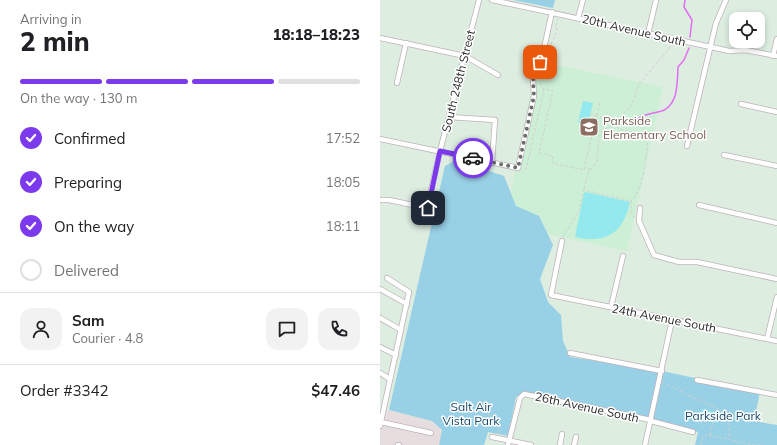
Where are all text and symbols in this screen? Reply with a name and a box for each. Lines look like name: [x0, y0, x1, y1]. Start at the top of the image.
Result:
text: Arriving in: [20, 11, 82, 27]
street label: 20th Avenue South: [581, 11, 687, 49]
map controls: [729, 12, 765, 48]
button: locate: [729, 12, 765, 48]
text: 2 min: [20, 25, 90, 58]
text: 18:18–18:23: [273, 25, 360, 44]
street label: South 248th Street: [438, 28, 478, 134]
pin: [523, 45, 557, 79]
icon: bag: [529, 51, 551, 73]
text: On the way · 130 m: [20, 90, 137, 106]
place label: Parkside Elementary School: [603, 113, 706, 142]
school or university icon: Parkside Elementary School: [578, 116, 600, 138]
icon: check: [20, 127, 42, 149]
text: Confirmed: [54, 129, 125, 148]
text: 17:52: [326, 130, 360, 146]
courier: [453, 138, 493, 178]
icon: car: [462, 147, 484, 169]
icon: check: [20, 171, 42, 193]
text: Preparing: [54, 173, 122, 192]
text: 18:05: [326, 174, 360, 190]
pin: [411, 191, 445, 225]
icon: home: [417, 197, 439, 219]
icon: check: [20, 215, 42, 237]
text: On the way: [54, 217, 134, 236]
text: 18:11: [326, 218, 360, 234]
text: Delivered: [54, 261, 119, 280]
street label: 24th Avenue South: [610, 301, 718, 335]
button: person: [20, 308, 62, 350]
button: chat: [266, 308, 308, 350]
button: phone: [318, 308, 360, 350]
text: Sam: [72, 311, 104, 330]
text: Courier · 4.8: [72, 330, 143, 346]
text: Order #3342: [20, 381, 108, 400]
text: $47.46: [311, 381, 360, 400]
street label: 26th Avenue South: [534, 389, 640, 425]
park label: Salt Air Vista Park: [443, 399, 500, 428]
park label: Parkside Park: [685, 408, 762, 423]

